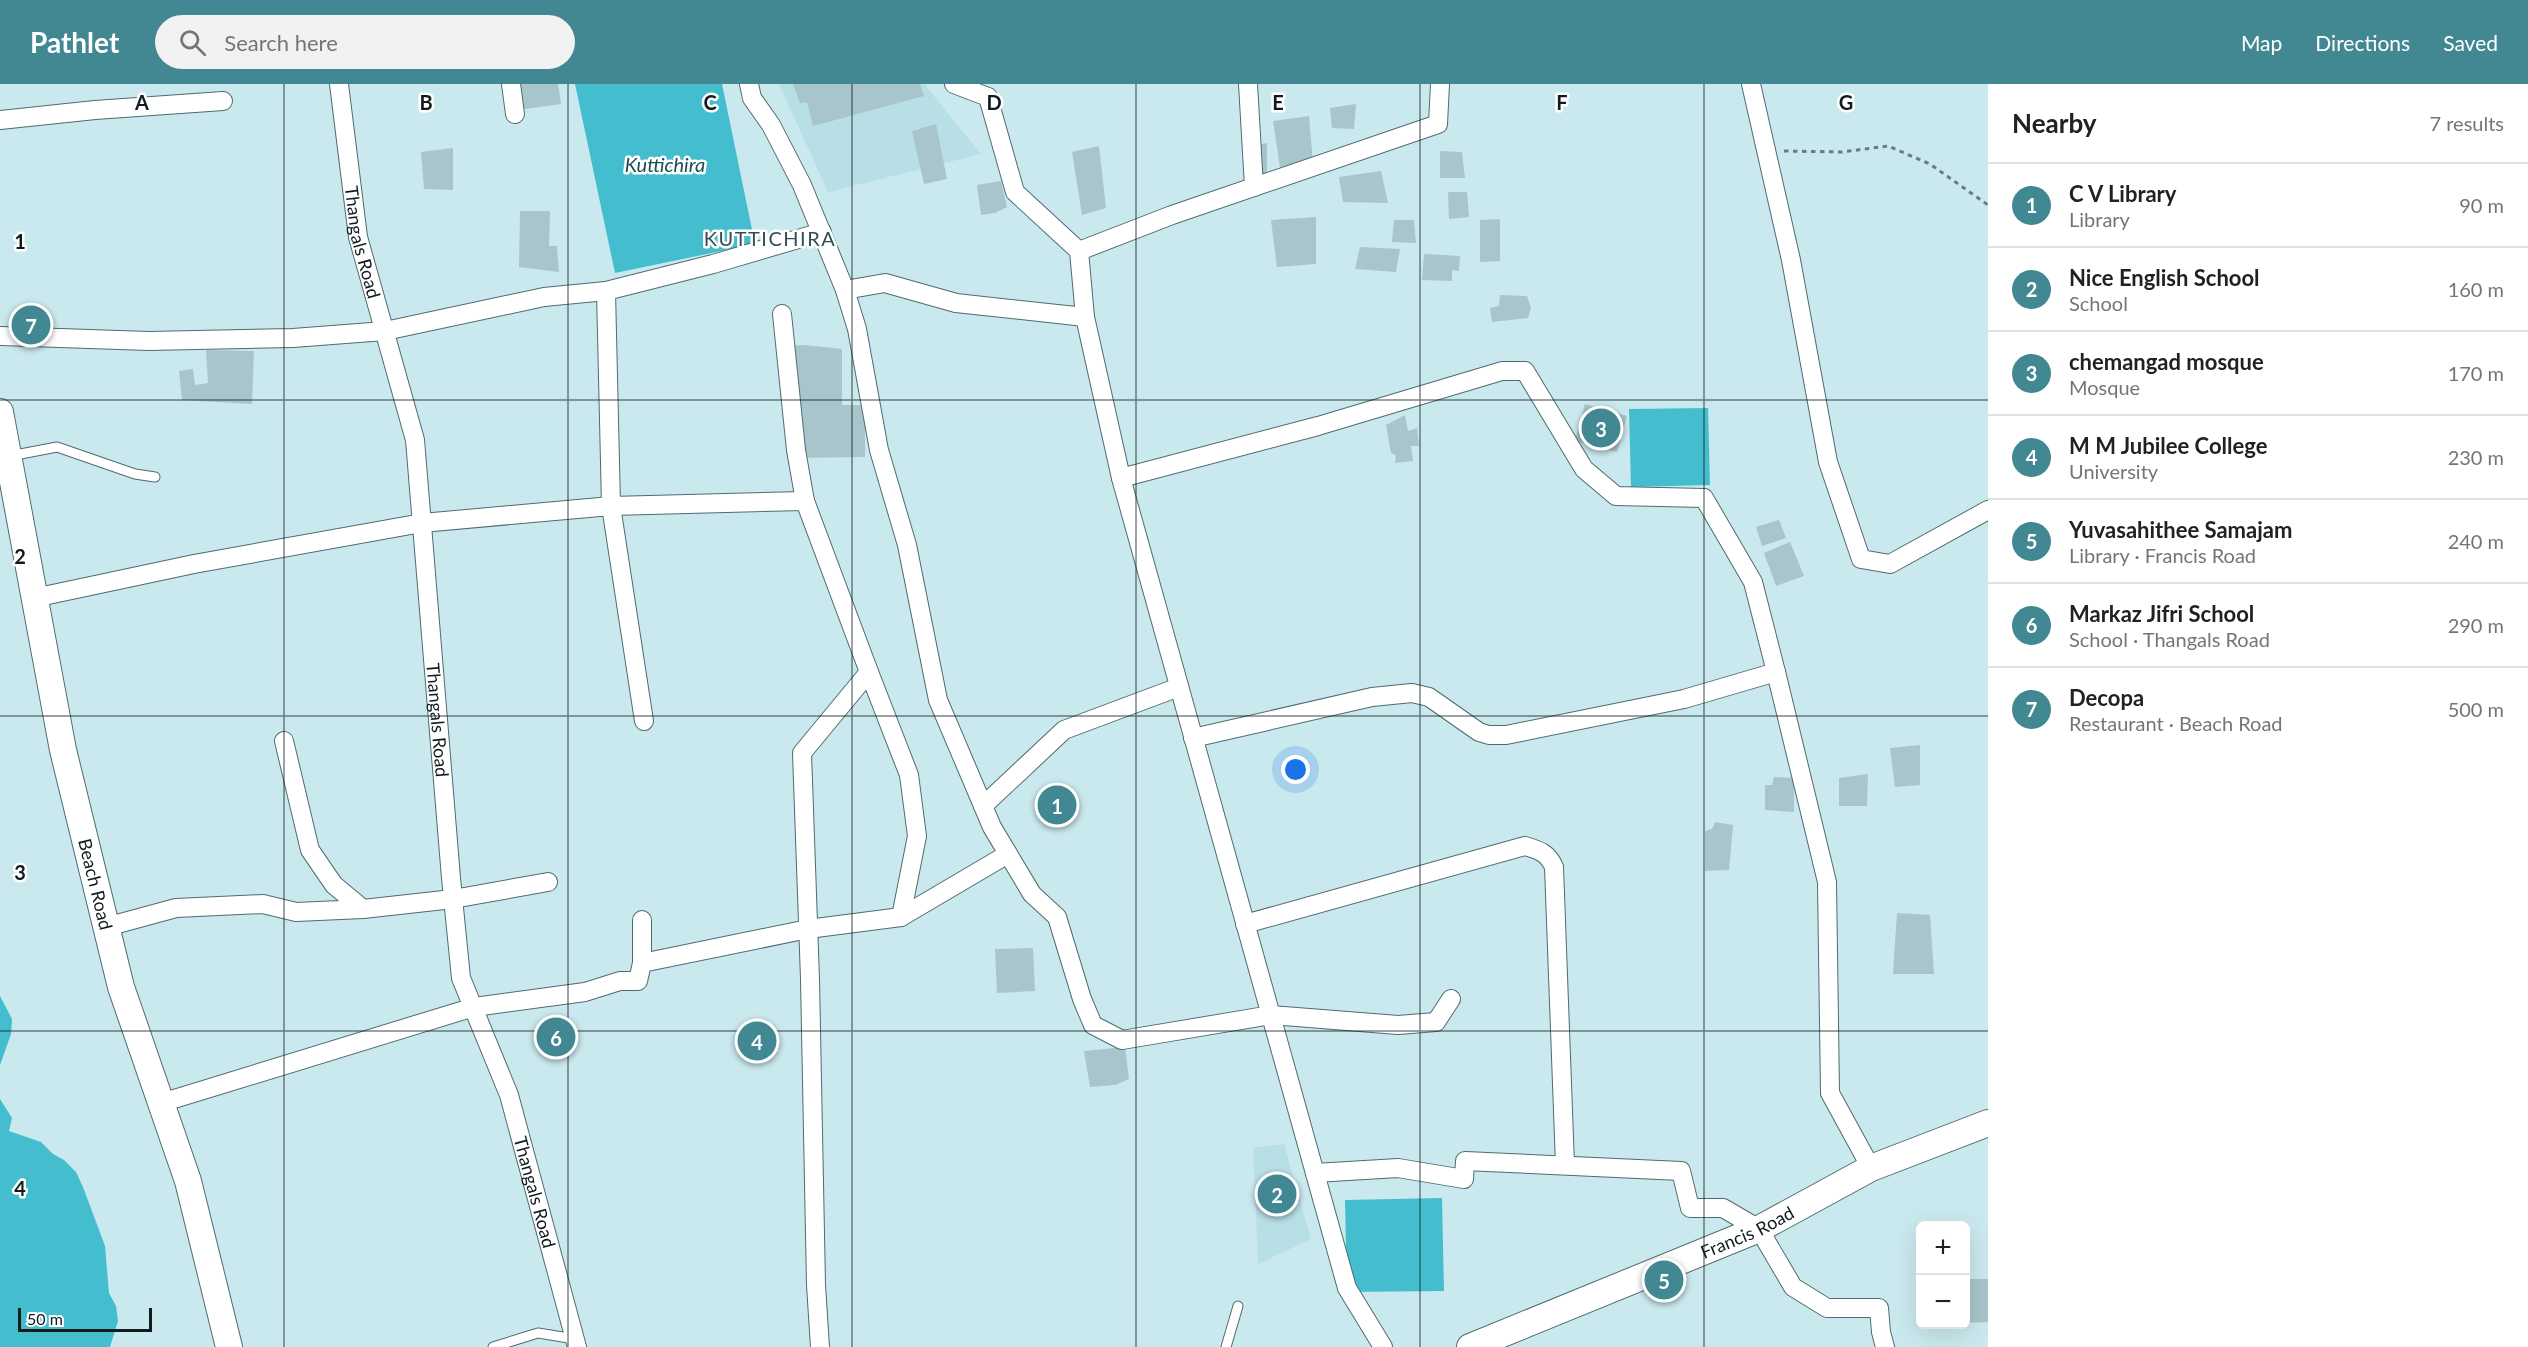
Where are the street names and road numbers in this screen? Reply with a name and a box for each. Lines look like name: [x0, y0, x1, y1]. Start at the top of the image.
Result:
street label: Thangals Road: [341, 185, 386, 301]
street label: Thangals Road: [422, 662, 454, 778]
street label: Beach Road: [74, 836, 118, 932]
street label: Thangals Road: [510, 1134, 561, 1250]
street label: Francis Road: [1697, 1201, 1798, 1263]

